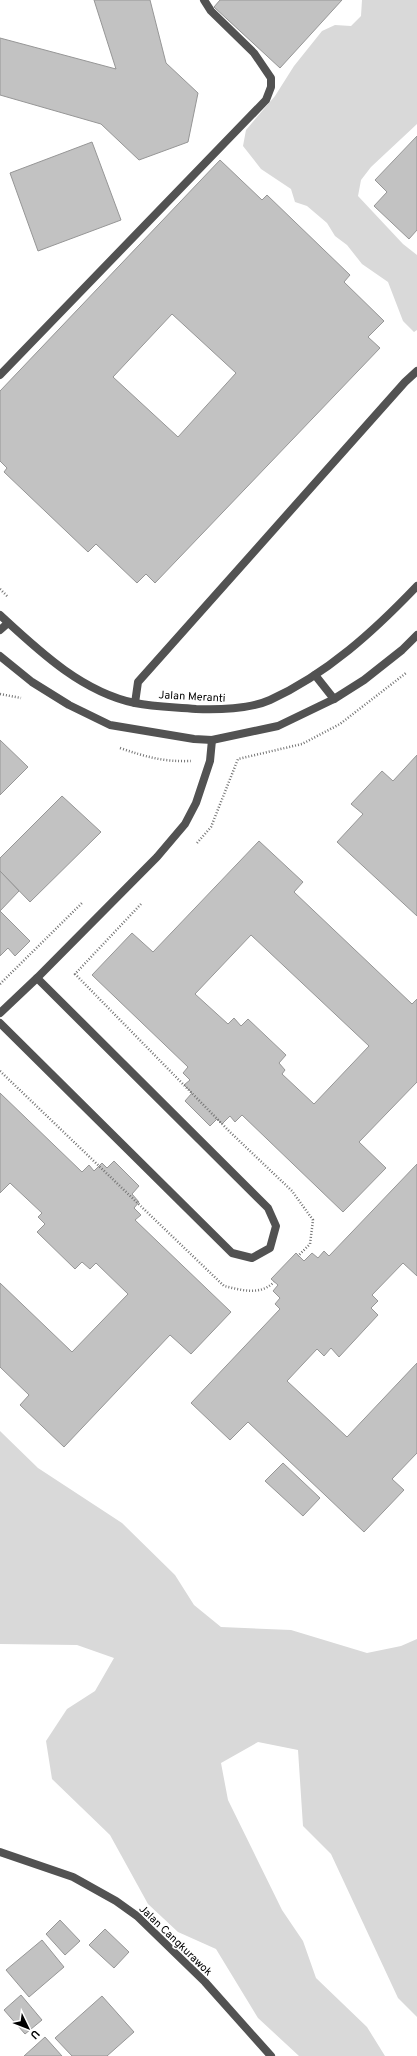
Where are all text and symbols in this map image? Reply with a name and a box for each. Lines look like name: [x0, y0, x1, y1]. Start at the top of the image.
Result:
street label: Jalan Meranti: [158, 688, 226, 706]
street label: Jalan Cangkurawok: [136, 1902, 215, 1979]
north arrow: [8, 2008, 48, 2048]
text: U: [27, 2026, 42, 2042]

